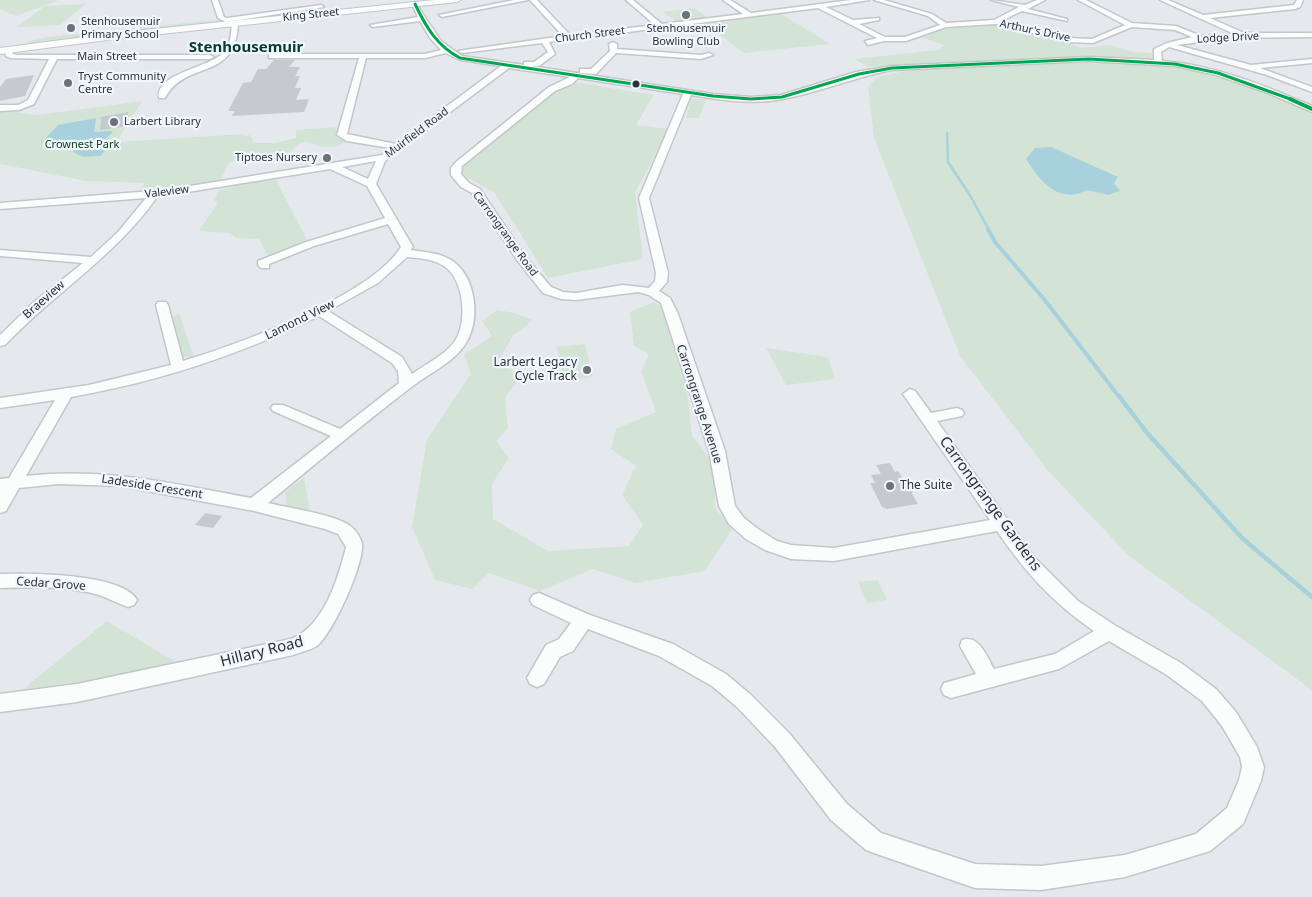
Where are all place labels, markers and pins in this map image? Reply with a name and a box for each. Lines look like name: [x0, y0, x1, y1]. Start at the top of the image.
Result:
marker: Stenhousemuir Bowling Club: [680, 9, 692, 21]
place label: Stenhousemuir Primary School: [81, 15, 160, 41]
marker: Stenhousemuir Primary School: [65, 22, 77, 34]
place label: Stenhousemuir Bowling Club: [646, 22, 726, 48]
place label: Tryst Community Centre: [78, 70, 166, 96]
marker: Tryst Community Centre: [62, 77, 74, 89]
unlabelled marker: [631, 79, 641, 89]
place label: Larbert Library: [124, 115, 201, 129]
marker: Larbert Library: [108, 116, 120, 128]
place label: Tiptoes Nursery: [235, 151, 317, 165]
marker: Tiptoes Nursery: [321, 152, 333, 164]
place label: Larbert Legacy Cycle Track: [493, 356, 577, 384]
marker: Larbert Legacy Cycle Track: [581, 364, 593, 376]
place label: The Suite: [900, 479, 952, 493]
marker: The Suite: [884, 480, 896, 492]

